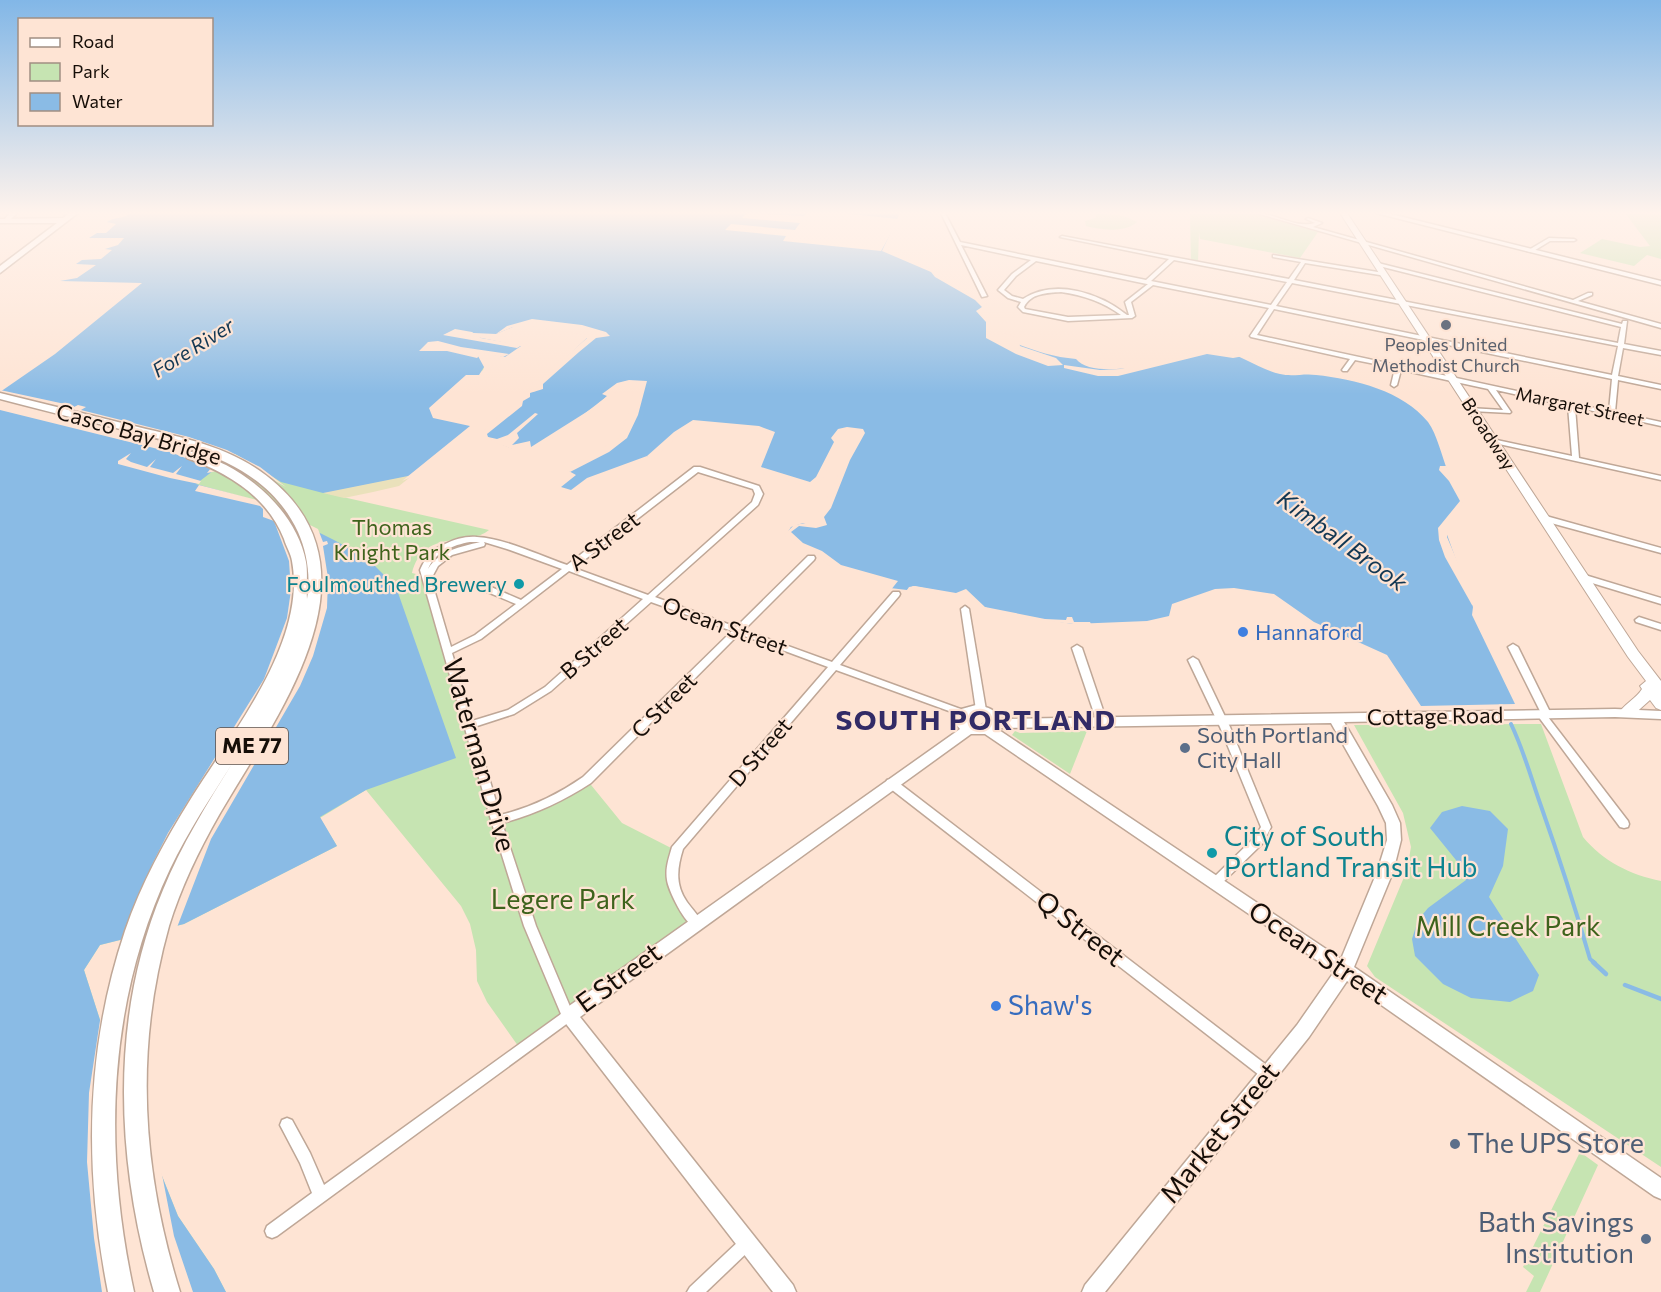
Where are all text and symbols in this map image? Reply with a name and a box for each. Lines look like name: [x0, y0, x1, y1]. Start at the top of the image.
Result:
legend: [18, 18, 213, 126]
text: Road: [72, 30, 114, 52]
text: Park: [72, 60, 110, 82]
text: Water: [72, 90, 123, 112]
water label: Fore River: [147, 312, 239, 382]
marker: Peoples United Methodist Church: [1439, 318, 1453, 332]
place label: Peoples United Methodist Church: [1372, 333, 1520, 376]
street label: Margaret Street: [1514, 382, 1646, 430]
street label: Broadway: [1457, 393, 1520, 474]
street label: Casco Bay Bridge: [53, 397, 225, 470]
water label: Kimball Brook: [1272, 483, 1414, 597]
street label: A Street: [563, 505, 644, 576]
park label: Thomas Knight Park: [334, 513, 450, 565]
place label: Foulmouthed Brewery: [286, 570, 507, 597]
marker: Foulmouthed Brewery: [512, 577, 526, 591]
street label: Ocean Street: [659, 590, 791, 661]
street label: B Street: [554, 611, 633, 684]
place label: Hannaford: [1255, 618, 1362, 645]
marker: Hannaford: [1236, 625, 1250, 639]
street label: Waterman Drive: [437, 654, 524, 855]
street label: C Street: [625, 666, 702, 743]
street label: Cottage Road: [1367, 701, 1503, 730]
district label: SOUTH PORTLAND: [835, 702, 1117, 736]
street label: D Street: [722, 712, 797, 792]
place label: South Portland City Hall: [1197, 721, 1348, 773]
road number: ME 77: [216, 728, 288, 764]
marker: South Portland City Hall: [1178, 741, 1192, 755]
place label: City of South Portland Transit Hub: [1224, 819, 1478, 883]
marker: City of South Portland Transit Hub: [1205, 846, 1219, 860]
park label: Legere Park: [491, 882, 636, 915]
street label: Q Street: [1030, 883, 1132, 973]
street label: Ocean Street: [1243, 893, 1395, 1010]
park label: Mill Creek Park: [1415, 909, 1601, 942]
street label: E Street: [569, 935, 667, 1019]
place label: Shaw's: [1008, 988, 1092, 1021]
marker: Shaw's: [989, 999, 1003, 1013]
street label: Market Street: [1152, 1055, 1286, 1209]
place label: The UPS Store: [1467, 1126, 1644, 1159]
marker: The UPS Store: [1448, 1137, 1462, 1151]
place label: Bath Savings Institution: [1478, 1205, 1634, 1269]
marker: Bath Savings Institution: [1639, 1232, 1653, 1246]

